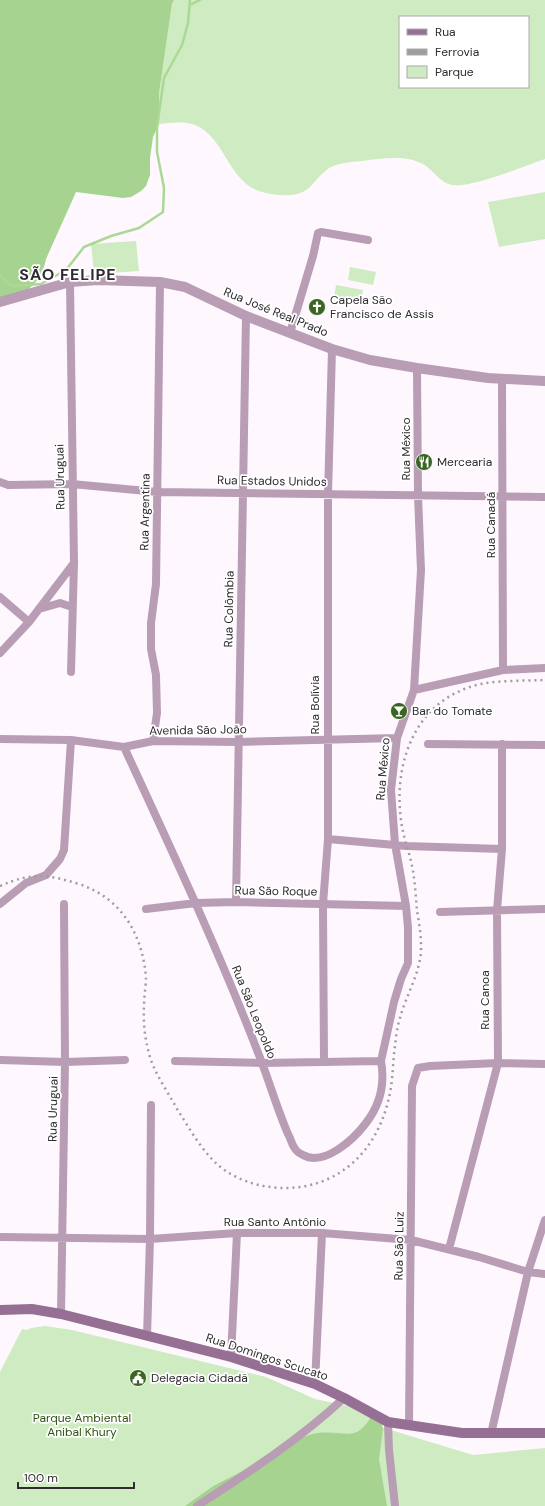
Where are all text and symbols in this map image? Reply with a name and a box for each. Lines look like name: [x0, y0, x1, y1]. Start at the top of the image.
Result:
legend: [399, 16, 529, 88]
text: Rua: [435, 24, 456, 40]
text: Ferrovia: [435, 44, 479, 60]
text: Parque: [435, 64, 474, 80]
district label: SÃO FELIPE: [19, 264, 117, 285]
street label: Rua José Real Prado: [221, 284, 331, 340]
place label: Capela São Francisco de Assis: [330, 292, 434, 322]
church icon: Capela São Francisco de Assis: [307, 297, 327, 317]
street label: Rua México: [398, 417, 414, 481]
street label: Rua Uruguai: [51, 444, 69, 510]
restaurant icon: Mercearia: [414, 452, 434, 472]
place label: Mercearia: [437, 454, 492, 470]
street label: Rua Estados Unidos: [217, 472, 327, 490]
street label: Rua Argentina: [136, 473, 154, 551]
street label: Rua Canadá: [483, 492, 499, 558]
street label: Rua Colômbia: [220, 570, 238, 648]
street label: Rua Bolívia: [307, 675, 323, 735]
bar icon: Bar do Tomate: [389, 701, 409, 721]
place label: Bar do Tomate: [412, 703, 493, 719]
street label: Avenida São João: [149, 721, 247, 739]
street label: Rua México: [372, 737, 394, 801]
street label: Rua São Roque: [235, 882, 318, 900]
street label: Rua São Leopoldo: [228, 963, 280, 1061]
street label: Rua Canoa: [477, 970, 493, 1030]
street label: Rua Uruguai: [44, 1076, 62, 1142]
street label: Rua São Luiz: [390, 1211, 408, 1281]
street label: Rua Santo Antônio: [224, 1214, 326, 1230]
street label: Rua Domingos Scucato: [204, 1330, 330, 1384]
public building icon: Delegacia Cidadã: [128, 1368, 148, 1388]
place label: Delegacia Cidadã: [151, 1370, 248, 1386]
park label: Parque Ambiental Anibal Khury: [33, 1410, 131, 1440]
scale bar: [18, 1464, 134, 1490]
text: 100 m: [24, 1470, 58, 1486]

